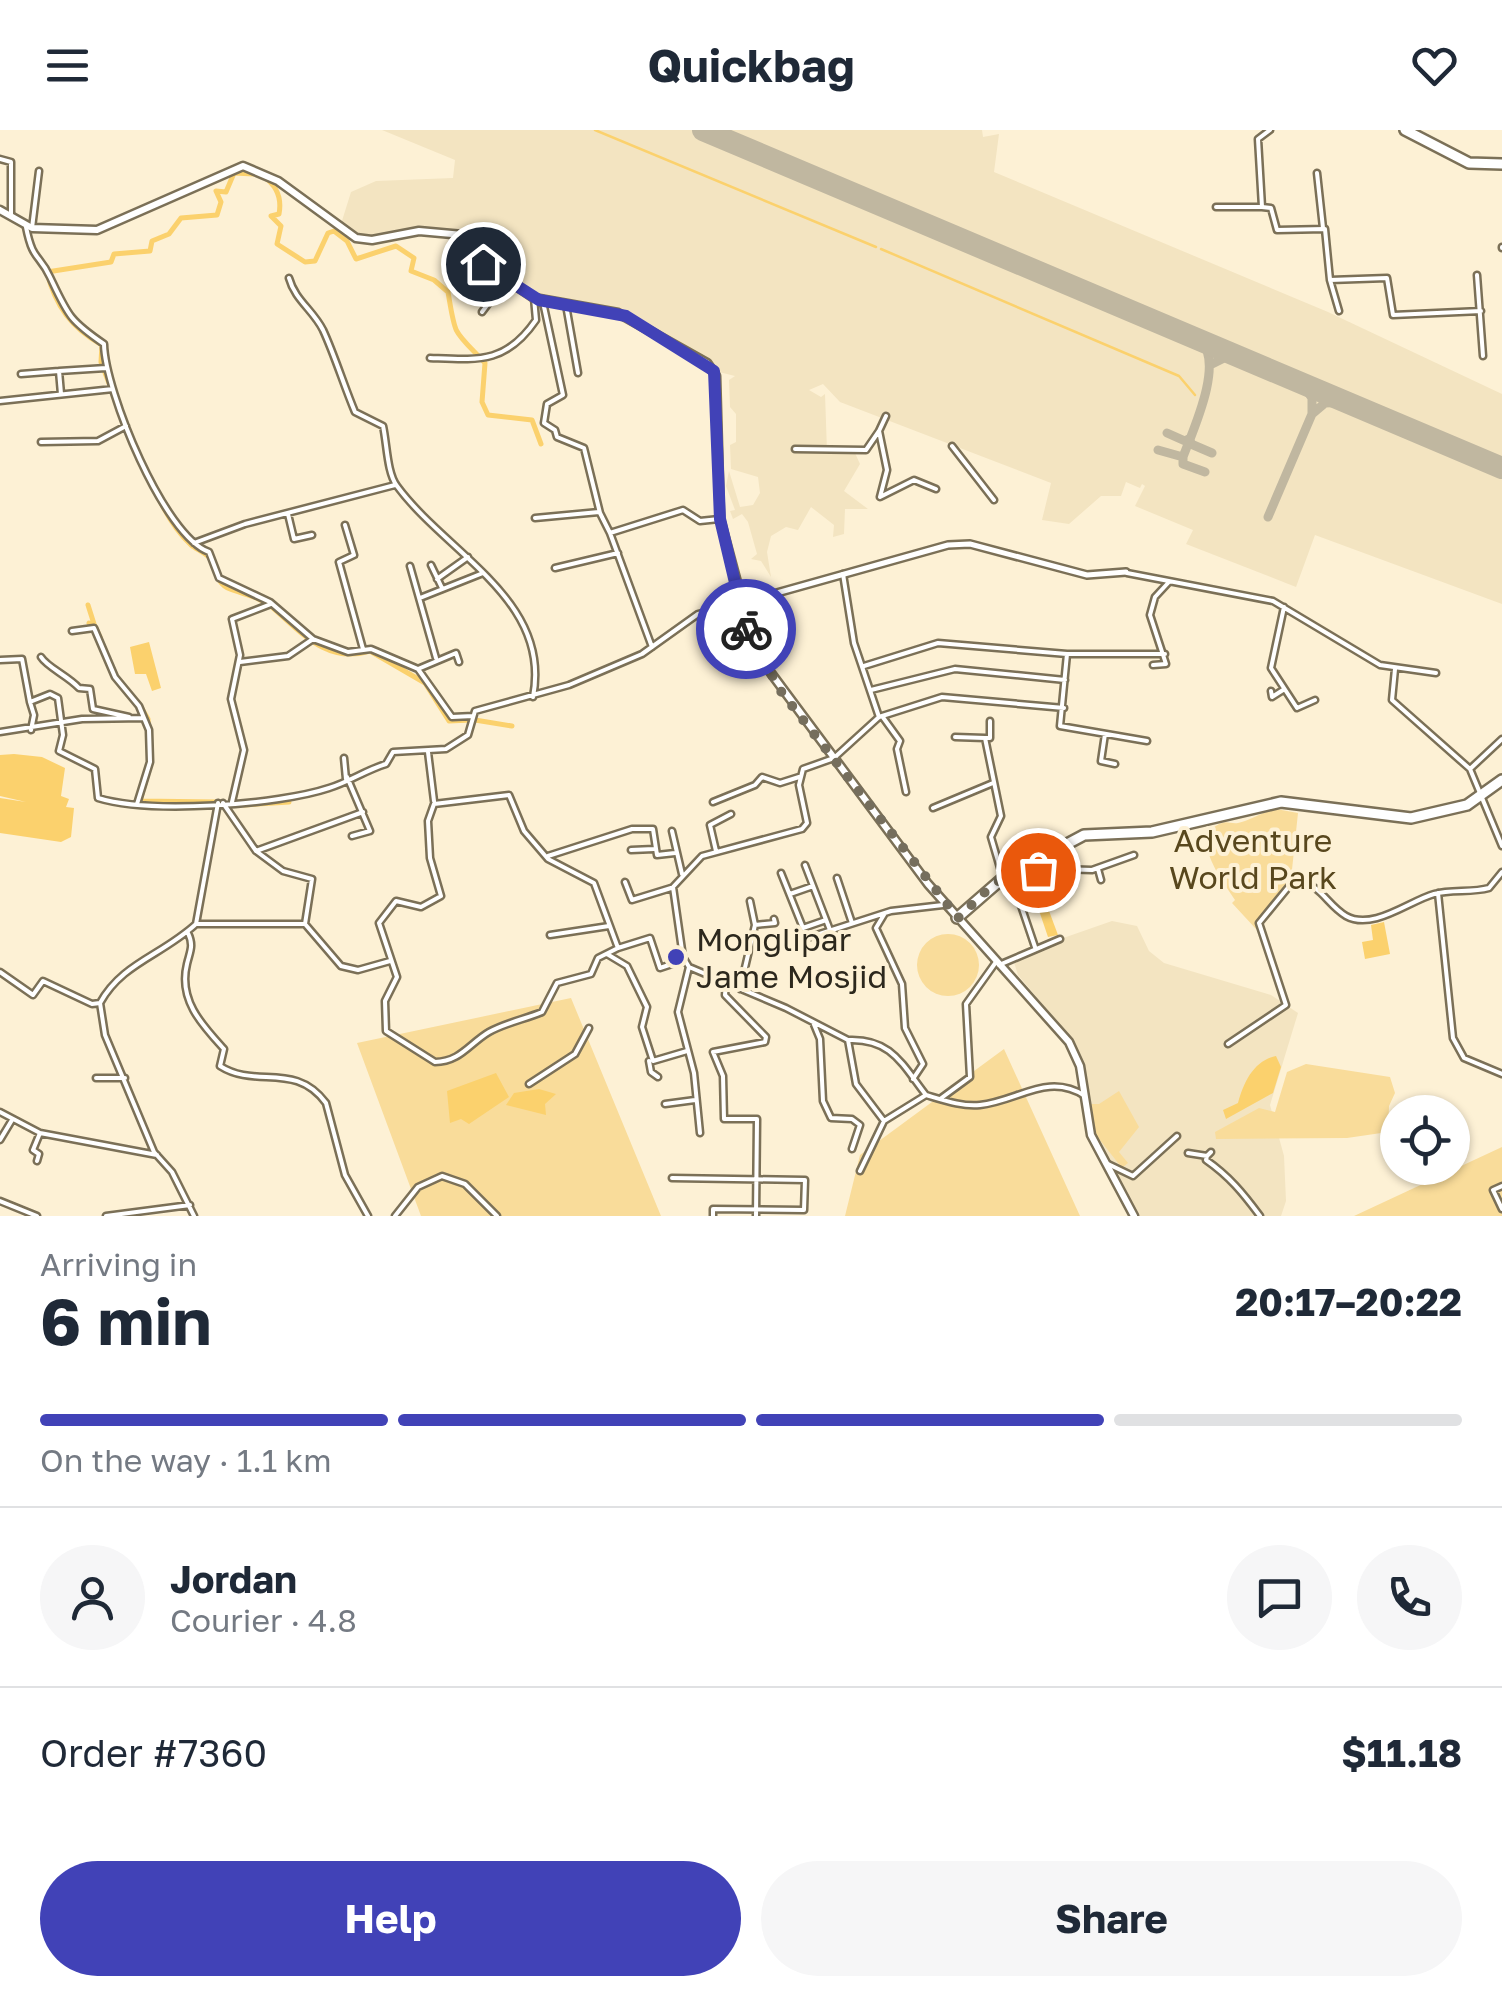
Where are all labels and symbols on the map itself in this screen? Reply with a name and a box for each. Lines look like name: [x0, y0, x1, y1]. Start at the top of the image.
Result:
pin: [441, 222, 526, 307]
courier: [696, 579, 796, 679]
park label: Adventure World Park: [1169, 821, 1337, 896]
pin: [996, 828, 1081, 913]
place label: Monglipar Jame Mosjid: [696, 920, 887, 995]
marker: Monglipar Jame Mosjid: [665, 946, 687, 968]

